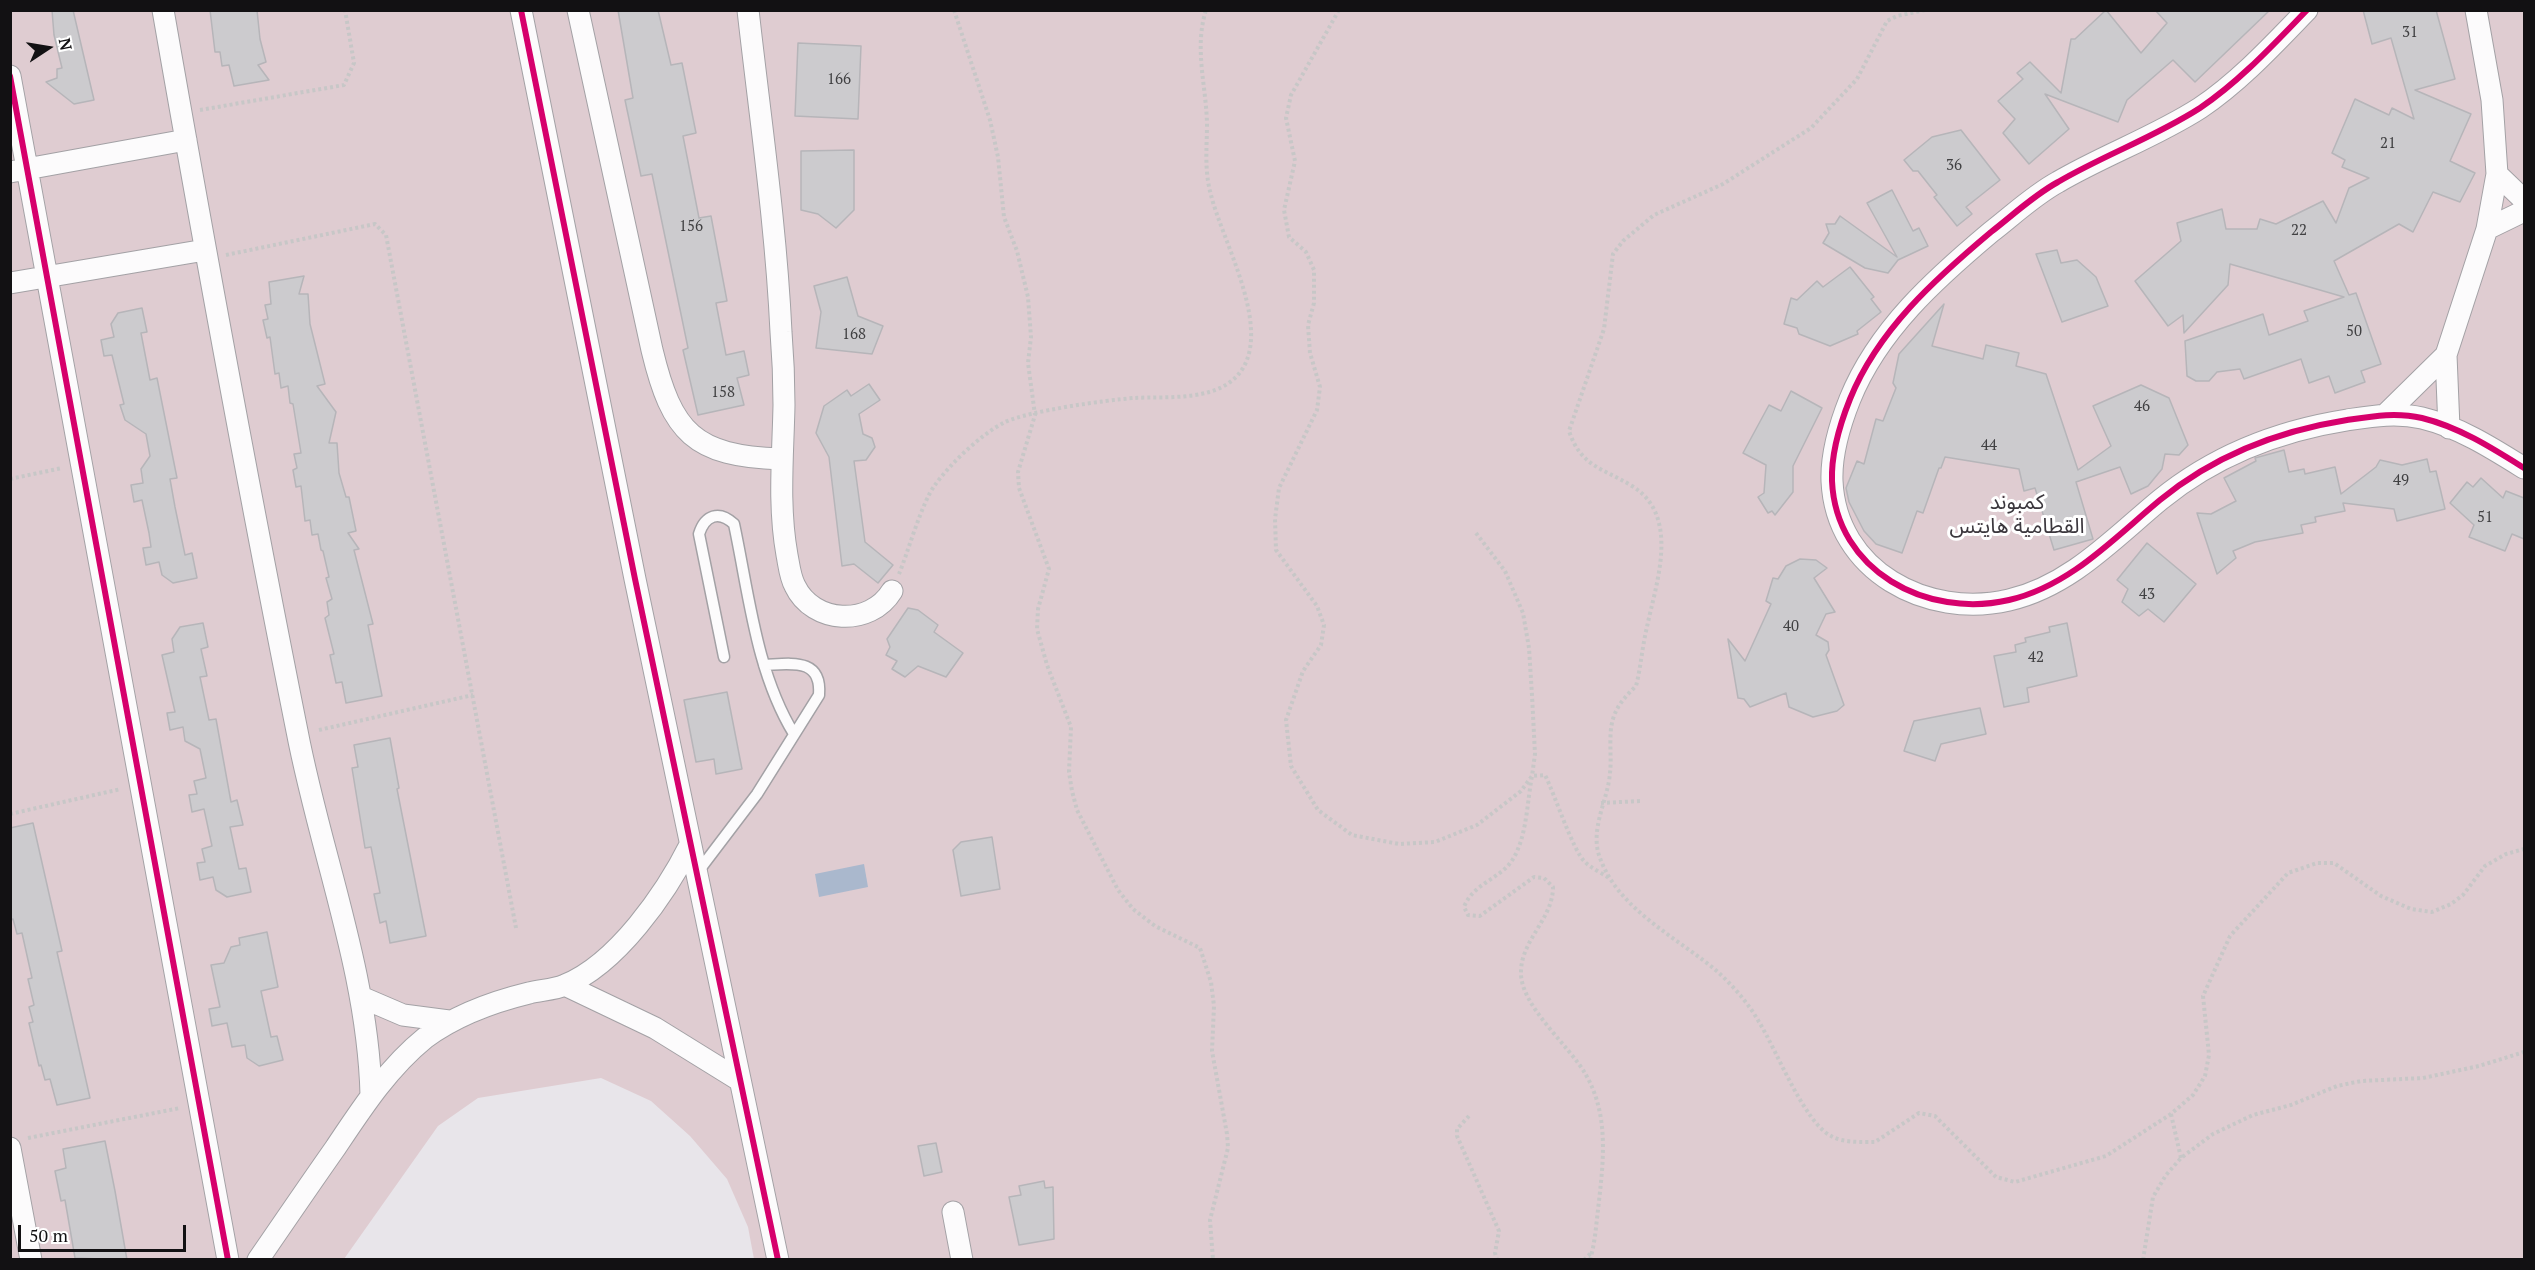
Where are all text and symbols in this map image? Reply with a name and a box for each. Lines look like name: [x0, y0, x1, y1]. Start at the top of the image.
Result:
north arrow: [18, 18, 78, 78]
house number: 31: [2402, 24, 2418, 42]
text: N: [54, 36, 78, 52]
house number: 166: [827, 71, 851, 89]
house number: 21: [2380, 135, 2396, 153]
house number: 36: [1946, 157, 1962, 175]
house number: 156: [679, 218, 703, 236]
house number: 22: [2291, 222, 2307, 240]
house number: 50: [2346, 323, 2362, 341]
house number: 168: [842, 326, 866, 344]
house number: 158: [711, 384, 735, 402]
house number: 46: [2134, 398, 2150, 416]
house number: 44: [1981, 437, 1997, 455]
house number: 49: [2393, 472, 2409, 490]
district label: كمبوند القطامية هايتس: [1950, 490, 2084, 540]
house number: 51: [2477, 509, 2493, 527]
house number: 43: [2139, 586, 2155, 604]
house number: 40: [1783, 618, 1799, 636]
house number: 42: [2028, 649, 2044, 667]
scale bar: [21, 1213, 189, 1251]
text: 50 m: [29, 1223, 68, 1247]

